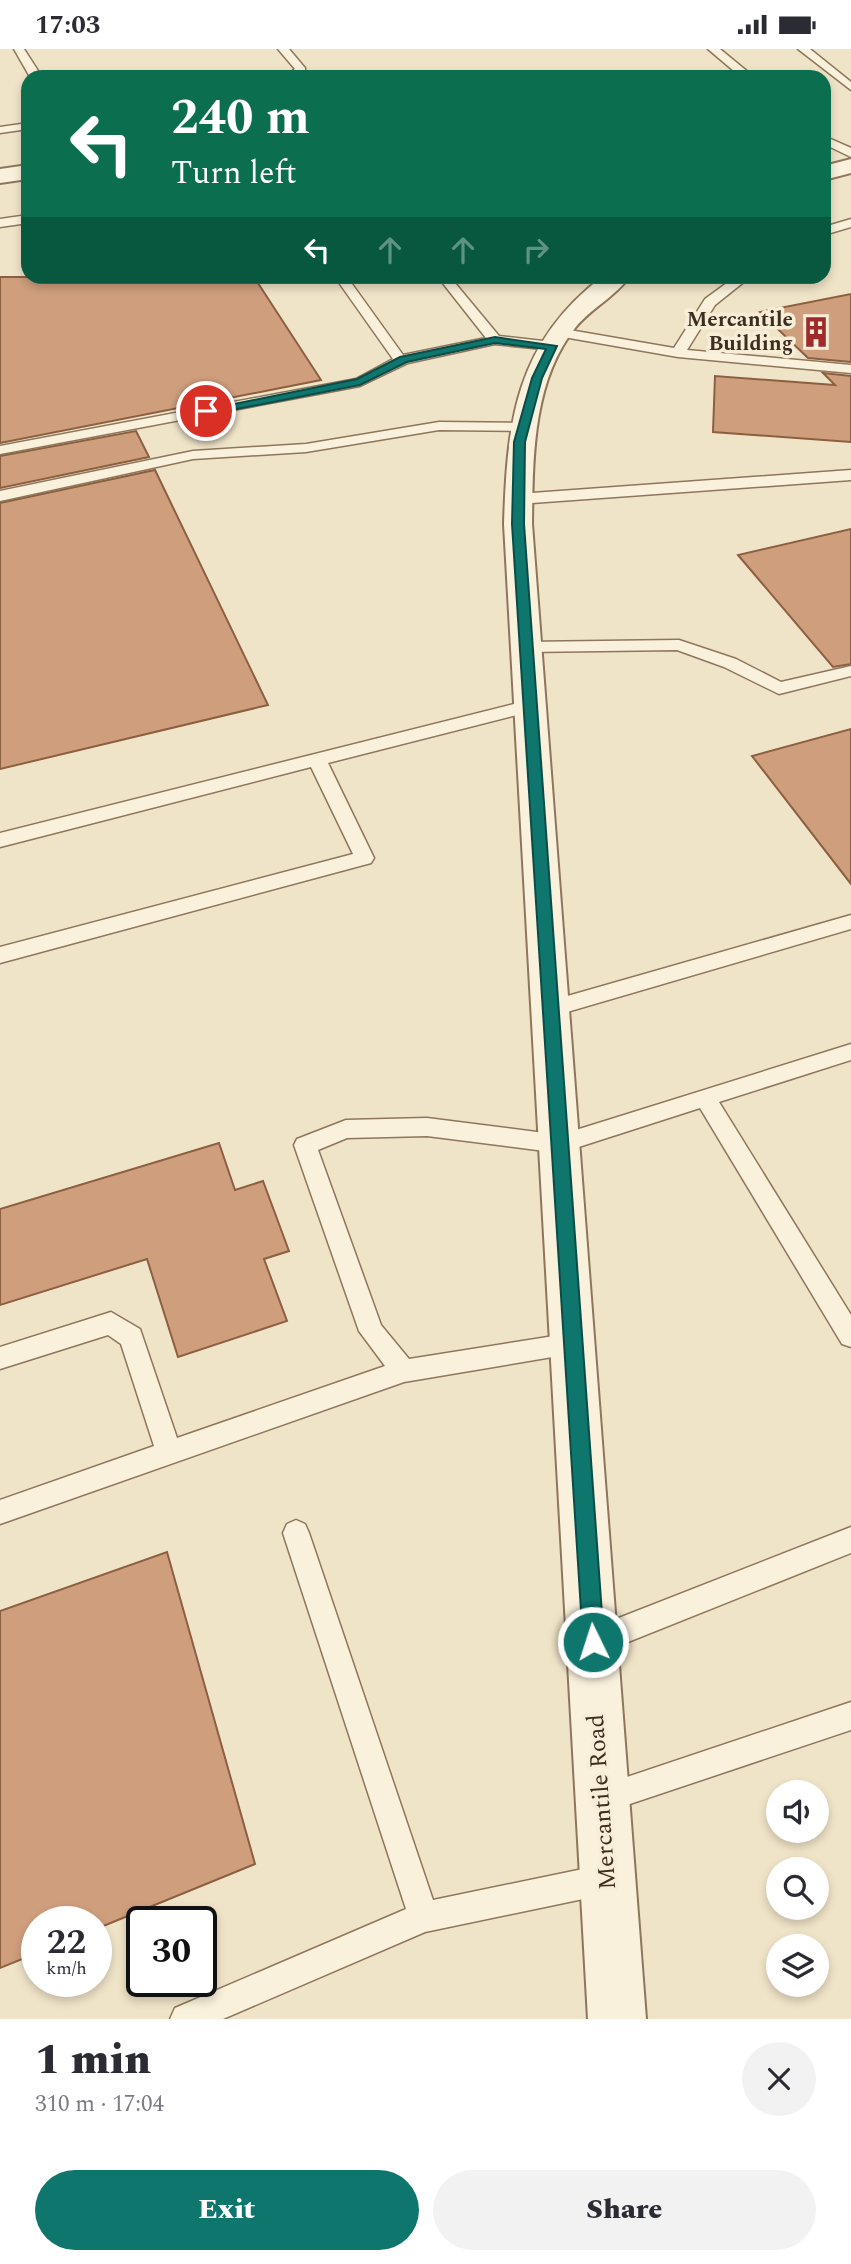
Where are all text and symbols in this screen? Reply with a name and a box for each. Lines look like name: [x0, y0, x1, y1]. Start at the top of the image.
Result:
text: 17:03: [35, 5, 100, 45]
text: 240 m: [171, 81, 310, 156]
icon: left: [56, 98, 147, 189]
text: Turn left: [171, 149, 297, 198]
icon: left: [298, 231, 336, 269]
icon: ahead: [371, 231, 409, 269]
icon: ahead: [444, 231, 482, 269]
icon: right: [517, 231, 555, 269]
place label: Mercantile Building: [686, 304, 793, 360]
building icon: Mercantile Building: [799, 315, 833, 349]
pin: [176, 381, 236, 441]
icon: arrive: [187, 392, 225, 430]
position arrow: [556, 1605, 630, 1679]
street label: Mercantile Road: [578, 1713, 626, 1891]
map controls: [766, 1780, 829, 1997]
button: sound: [766, 1780, 829, 1843]
button: search: [766, 1857, 829, 1920]
speed limit sign: 30: [126, 1906, 217, 1997]
text: 22: [47, 1916, 86, 1969]
button: layers: [766, 1934, 829, 1997]
text: km/h: [46, 1955, 87, 1982]
text: 1 min: [35, 2029, 151, 2092]
button: close: [742, 2042, 816, 2116]
text: 310 m · 17:04: [35, 2087, 164, 2122]
button: Exit: [35, 2170, 419, 2250]
button: Share: [433, 2170, 816, 2250]

